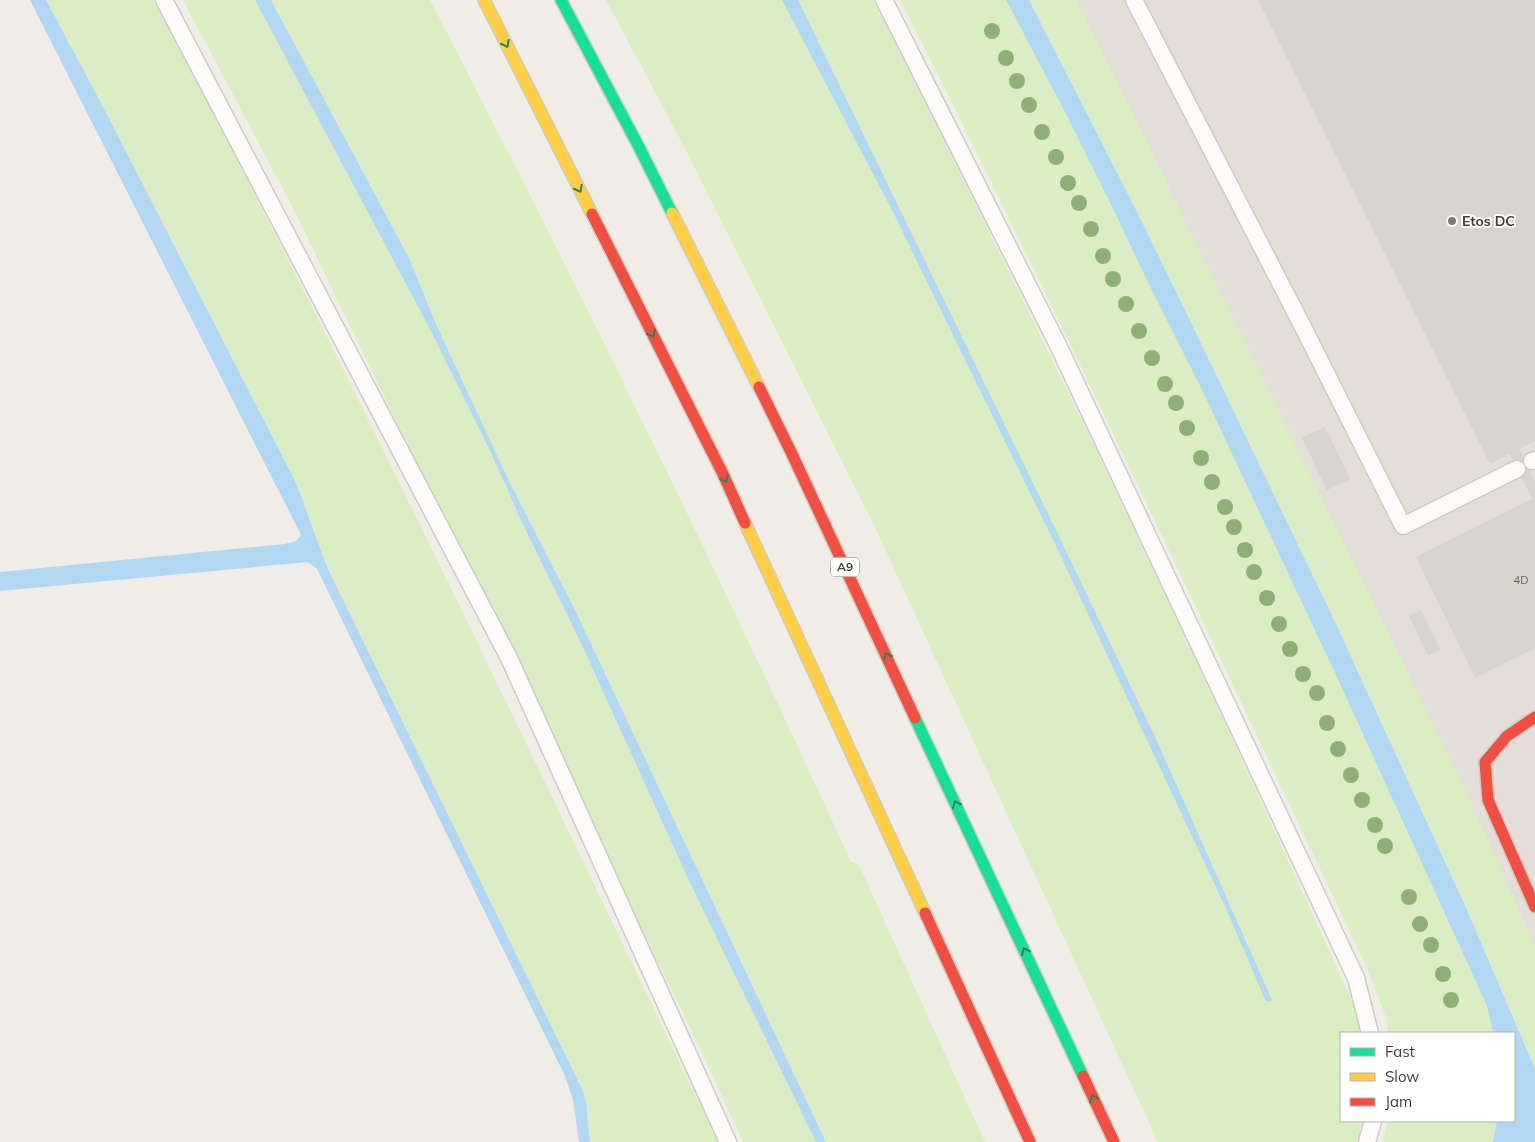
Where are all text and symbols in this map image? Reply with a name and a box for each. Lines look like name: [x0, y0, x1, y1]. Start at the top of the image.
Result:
one-way arrow: [500, 38, 510, 47]
one-way arrow: [573, 183, 583, 192]
place label: Etos DC: [1462, 212, 1515, 230]
marker: Etos DC: [1446, 215, 1458, 227]
one-way arrow: [646, 329, 656, 338]
one-way arrow: [719, 474, 729, 483]
road number: A9: [831, 558, 859, 576]
house number: 4D: [1514, 573, 1528, 587]
one-way arrow: [883, 653, 893, 662]
one-way arrow: [952, 800, 962, 809]
one-way arrow: [1020, 947, 1031, 956]
legend: [1340, 1032, 1515, 1122]
text: Fast: [1385, 1042, 1415, 1061]
text: Slow: [1385, 1067, 1419, 1086]
text: Jam: [1385, 1092, 1412, 1111]
one-way arrow: [1089, 1094, 1100, 1103]

